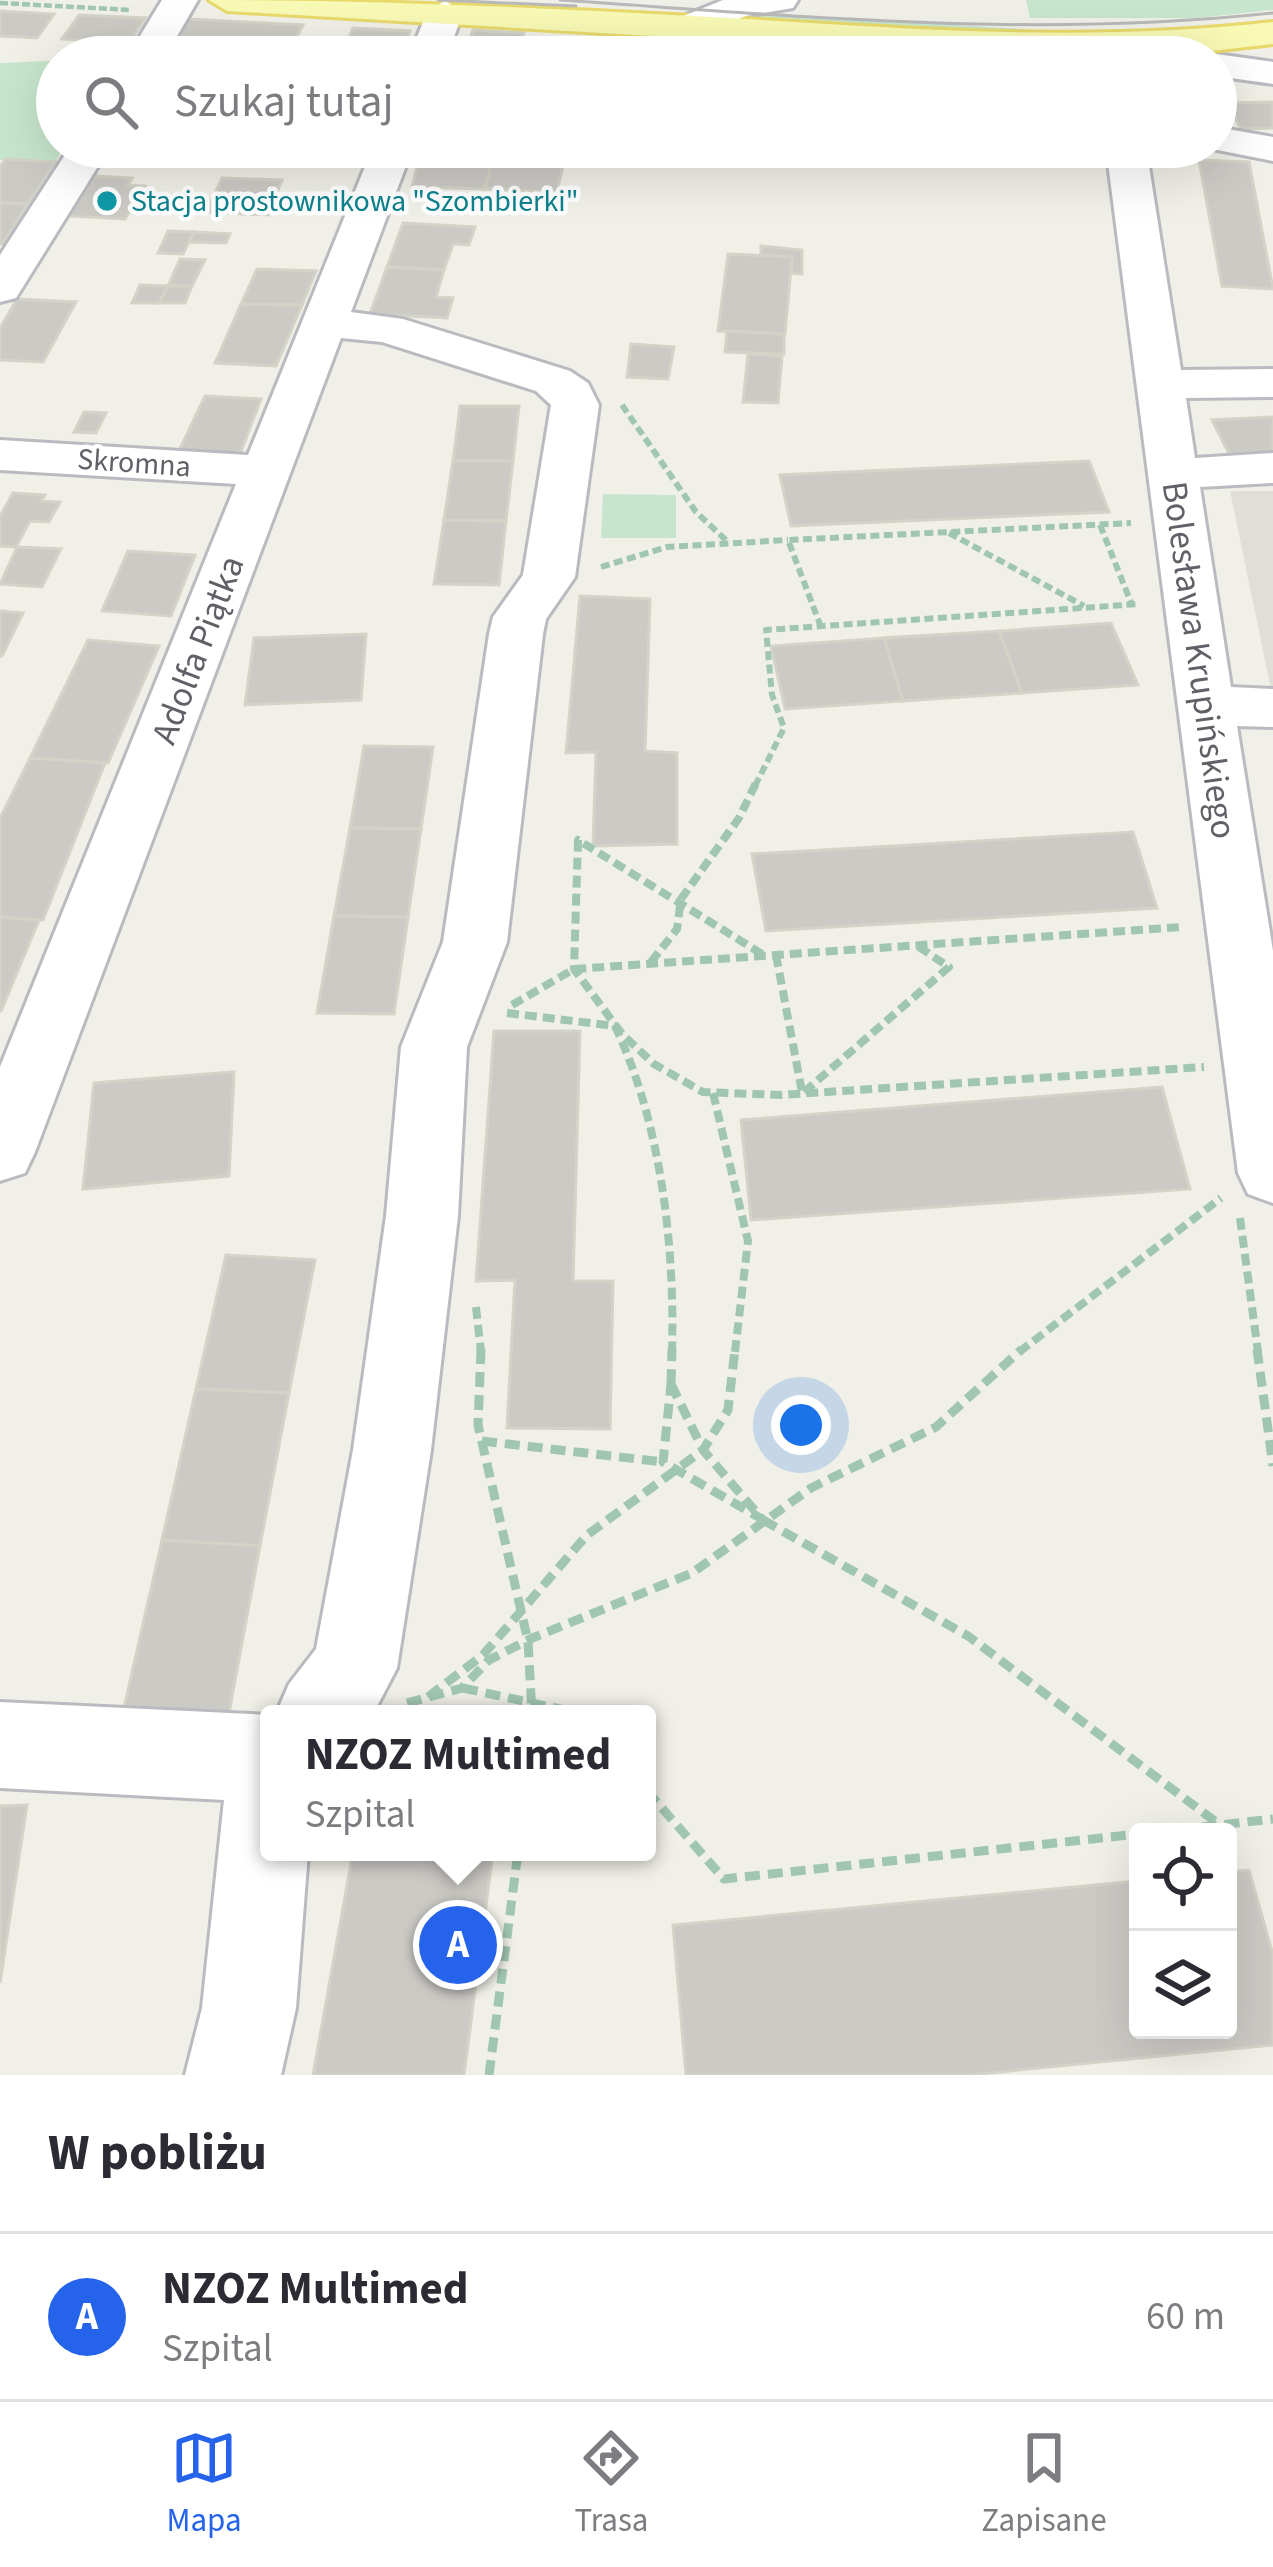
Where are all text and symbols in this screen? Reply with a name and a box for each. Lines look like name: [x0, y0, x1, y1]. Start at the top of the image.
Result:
search box: [36, 36, 1237, 168]
icon: search: [78, 69, 144, 135]
text: Szukaj tutaj: [174, 70, 394, 134]
place label: Stacja prostownikowa "Szombierki": [131, 180, 579, 223]
marker: Stacja prostownikowa "Szombierki": [94, 188, 120, 214]
street label: Skromna: [76, 438, 192, 488]
street label: Bolesława Krupińskiego: [1149, 478, 1249, 842]
street label: Adolfa Piątka: [139, 548, 257, 752]
your location: [771, 1395, 831, 1455]
popup: [260, 1705, 656, 1861]
text: NZOZ Multimed: [305, 1723, 611, 1787]
text: Szpital: [305, 1787, 415, 1843]
map controls: [1129, 1823, 1237, 2039]
button: locate: [1129, 1823, 1237, 1931]
pin: A: [419, 1900, 497, 1990]
button: layers: [1129, 1931, 1237, 2039]
text: W pobliżu: [48, 2117, 267, 2189]
text: NZOZ Multimed: [162, 2257, 469, 2321]
text: A: [76, 2289, 98, 2345]
text: 60 m: [1146, 2289, 1225, 2345]
text: Szpital: [162, 2321, 273, 2377]
tab: Mapa: [166, 2425, 242, 2544]
tab: Trasa: [574, 2425, 648, 2544]
tab: Zapisane: [981, 2425, 1107, 2544]

